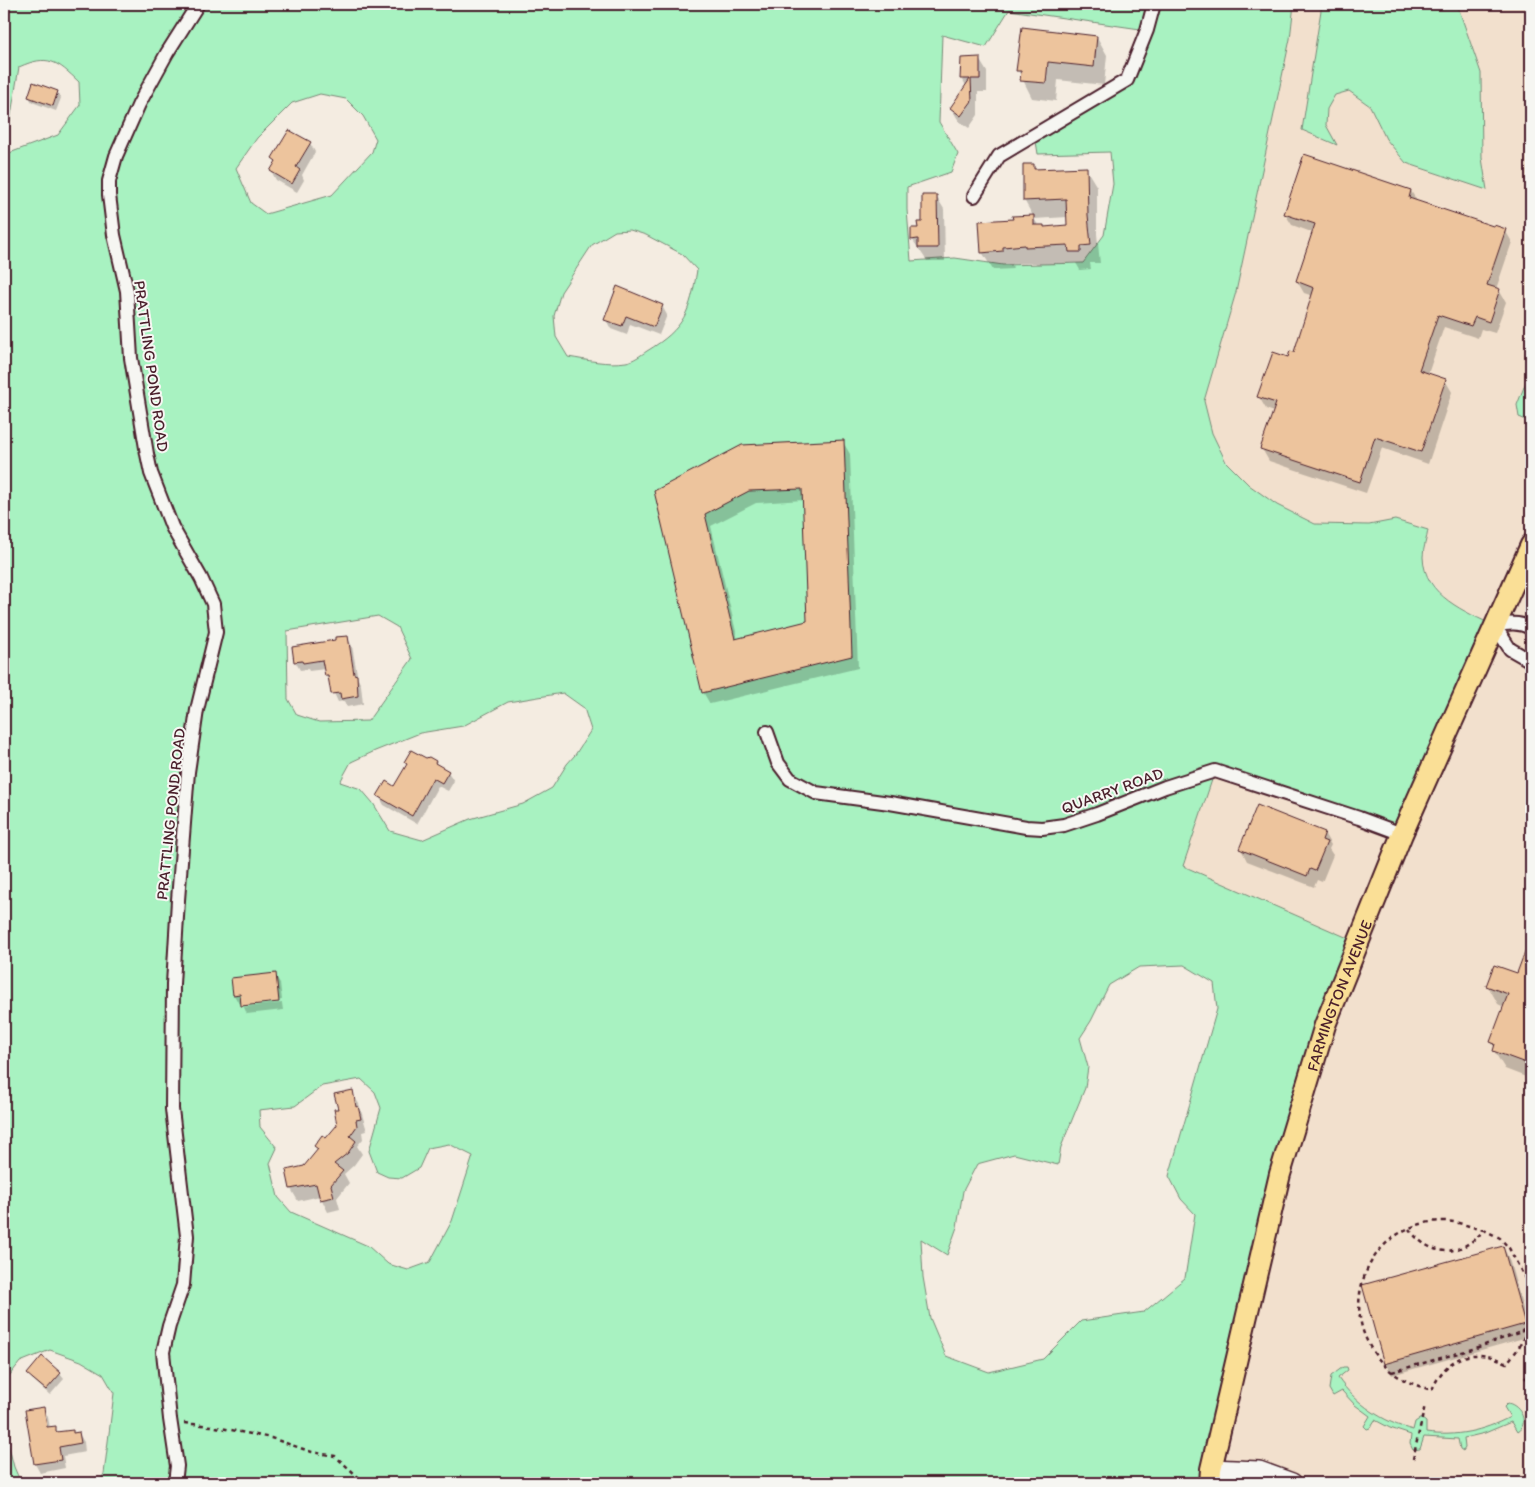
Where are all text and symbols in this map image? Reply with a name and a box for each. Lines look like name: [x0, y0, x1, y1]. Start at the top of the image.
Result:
street label: PRATTLING POND ROAD: [130, 279, 173, 453]
street label: PRATTLING POND ROAD: [152, 727, 189, 901]
street label: QUARRY ROAD: [1059, 763, 1166, 818]
street label: FARMINGTON AVENUE: [1303, 917, 1376, 1074]

